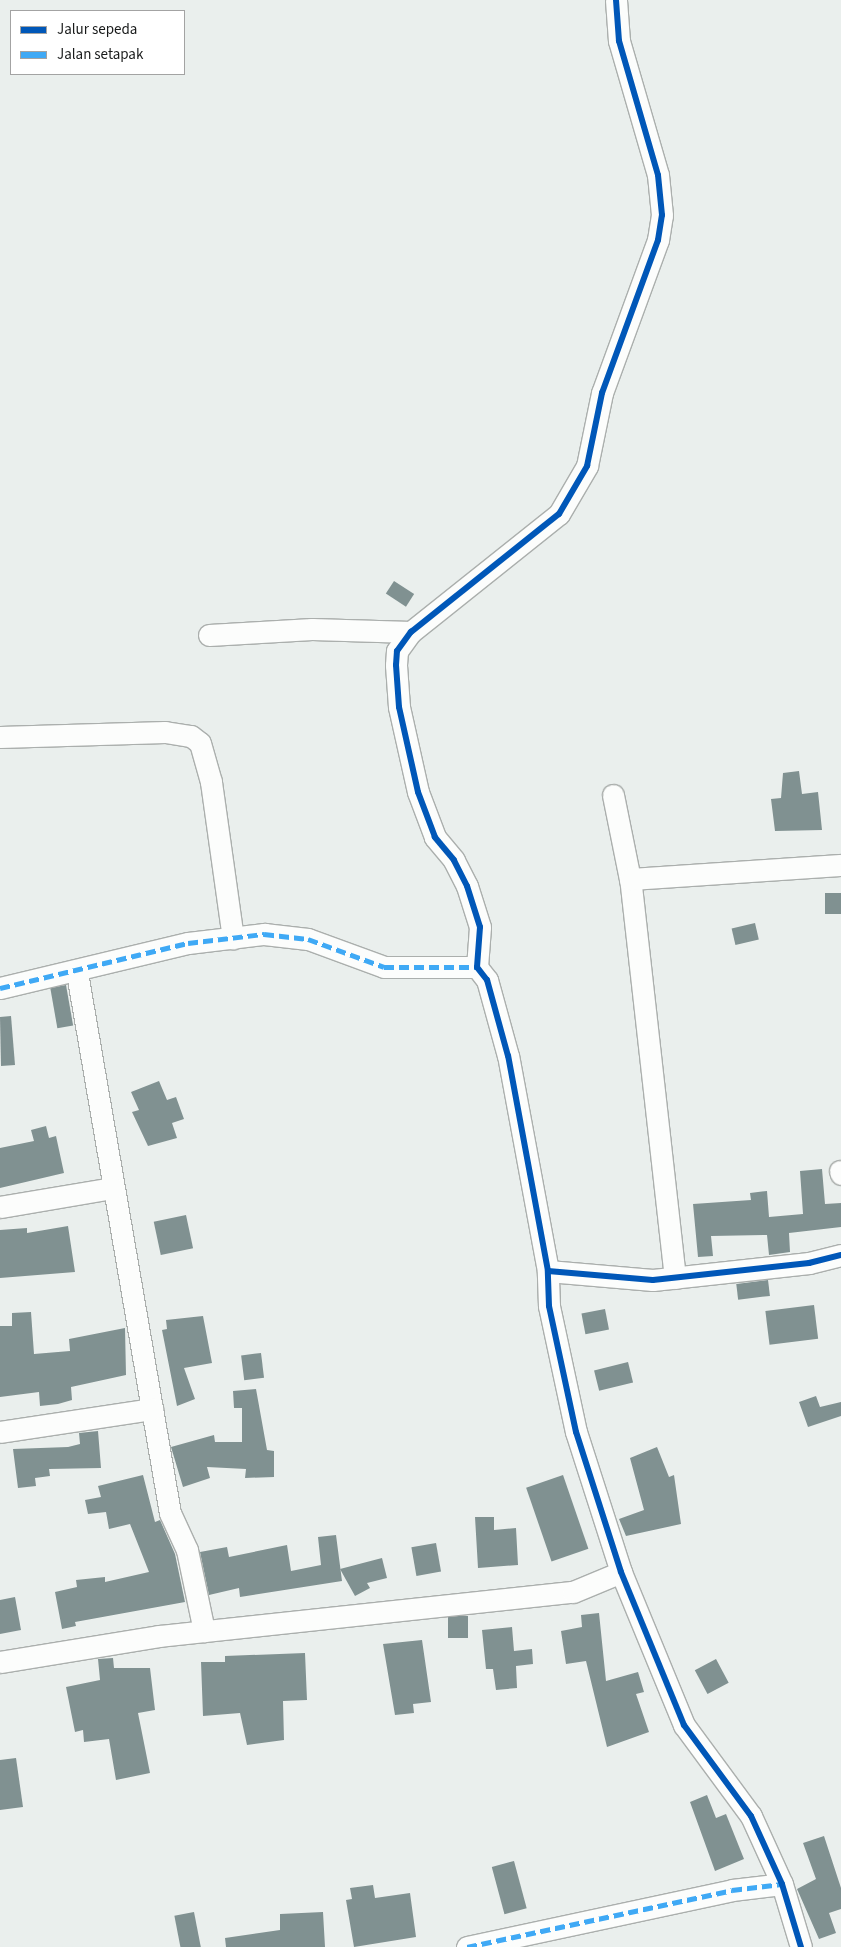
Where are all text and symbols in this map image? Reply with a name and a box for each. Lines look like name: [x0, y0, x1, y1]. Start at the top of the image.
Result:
legend: [10, 10, 185, 75]
text: Jalur sepeda: [57, 19, 137, 40]
text: Jalan setapak: [57, 44, 143, 65]

